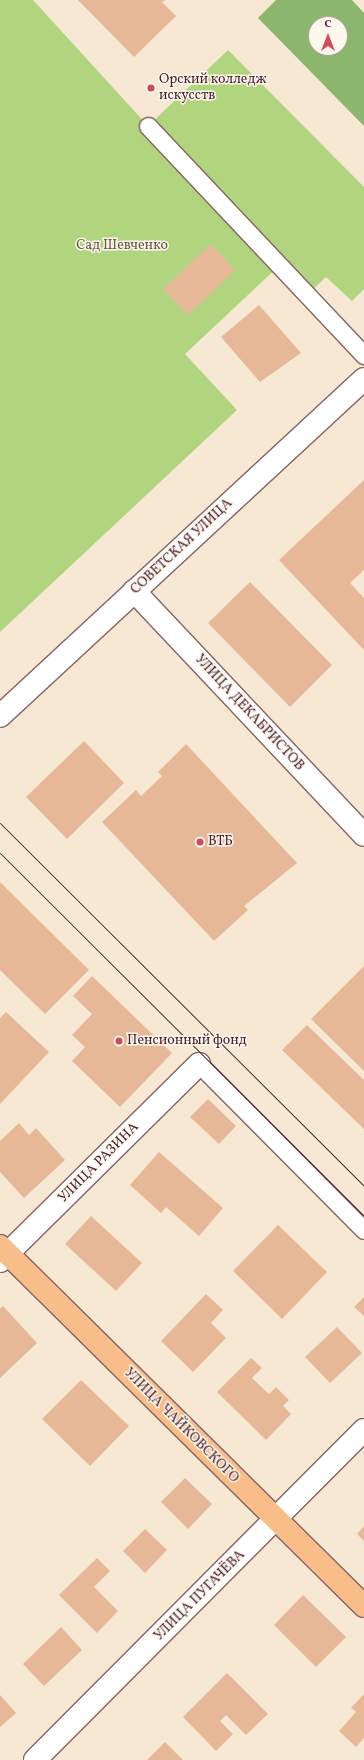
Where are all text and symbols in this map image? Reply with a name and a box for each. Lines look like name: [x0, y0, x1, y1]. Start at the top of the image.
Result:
north arrow: [308, 16, 348, 56]
text: С: [324, 17, 332, 32]
place label: Орский колледж искусств: [159, 72, 267, 104]
marker: Орский колледж искусств: [146, 83, 156, 93]
park label: Сад Шевченко: [76, 238, 168, 254]
street label: СОВЕТСКАЯ УЛИЦА: [128, 496, 236, 598]
street label: УЛИЦА ДЕКАБРИСТОВ: [191, 651, 307, 775]
place label: ВТБ: [208, 834, 233, 850]
marker: ВТБ: [195, 837, 205, 847]
place label: Пенсионный фонд: [127, 1033, 247, 1049]
marker: Пенсионный фонд: [114, 1036, 124, 1046]
street label: УЛИЦА РАЗИНА: [55, 1119, 143, 1207]
street label: УЛИЦА ЧАЙКОВСКОГО: [120, 1365, 242, 1487]
street label: УЛИЦА ПУГАЧЁВА: [151, 1547, 249, 1645]

